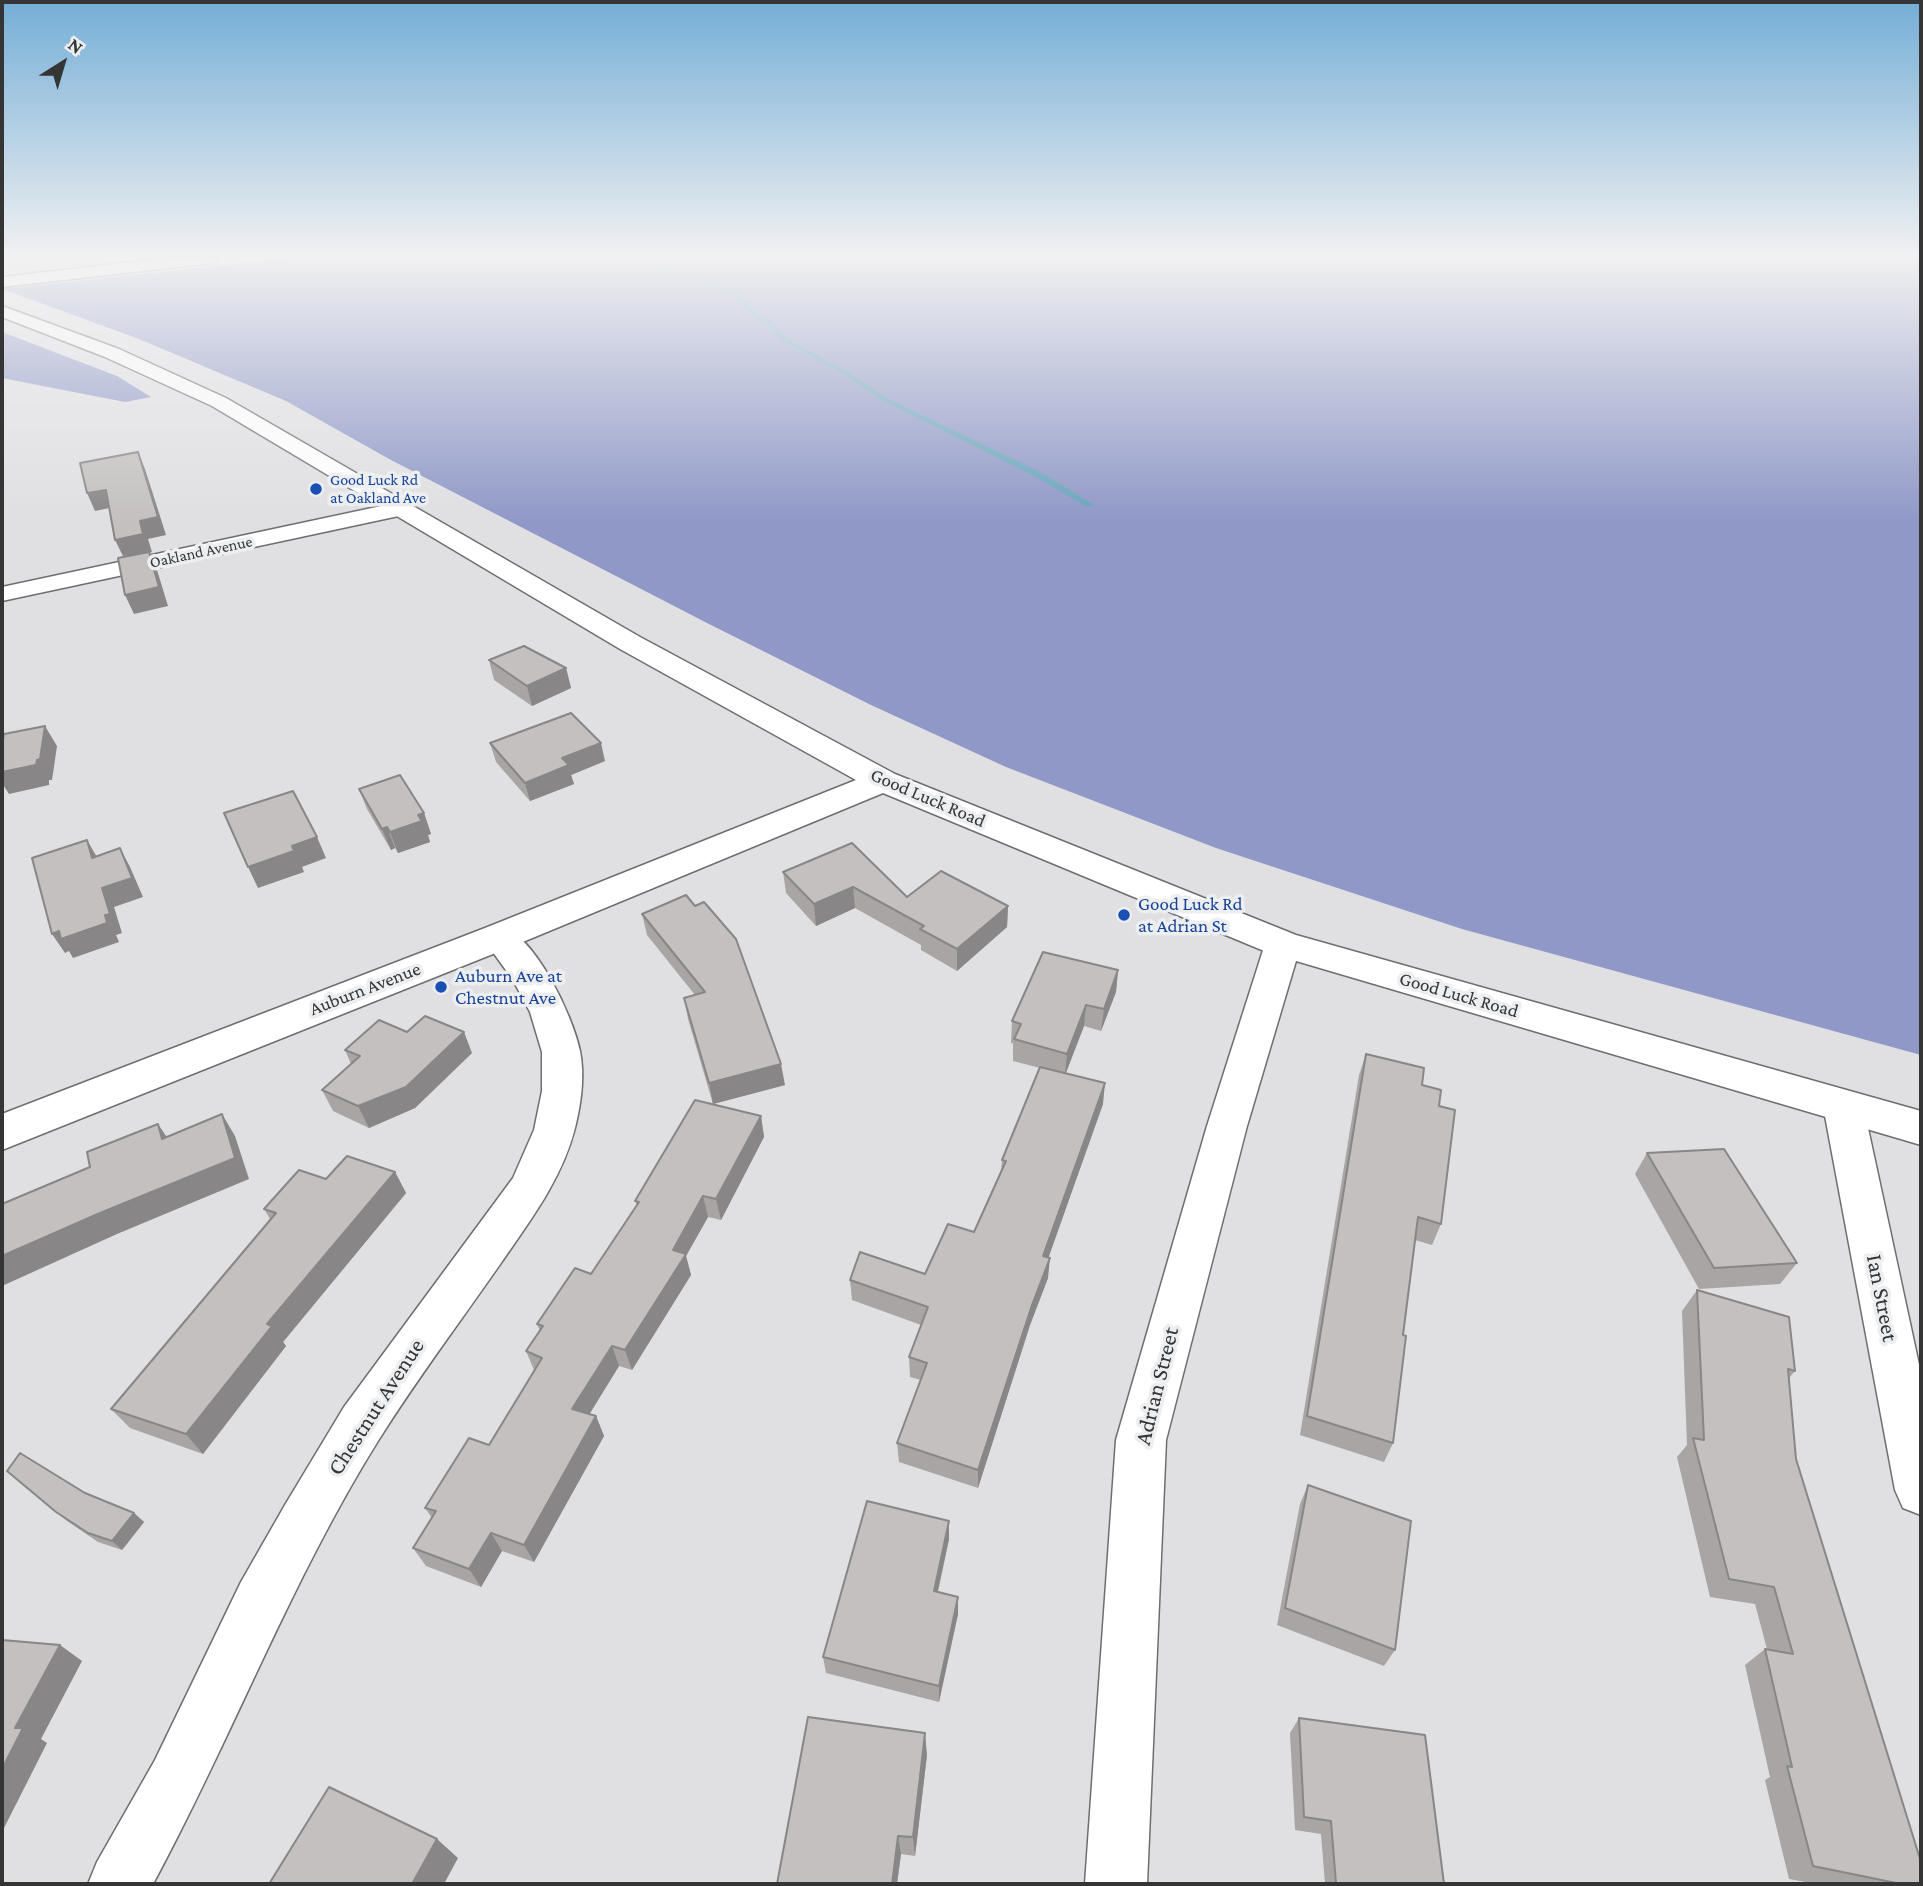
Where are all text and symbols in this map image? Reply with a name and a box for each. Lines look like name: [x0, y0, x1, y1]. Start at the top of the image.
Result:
north arrow: [28, 28, 98, 98]
text: N: [64, 34, 87, 58]
place label: Good Luck Rd at Oakland Ave: [330, 470, 426, 508]
marker: Good Luck Rd at Oakland Ave: [308, 481, 324, 497]
street label: Oakland Avenue: [148, 532, 254, 572]
street label: Good Luck Road: [867, 764, 989, 832]
place label: Good Luck Rd at Adrian St: [1138, 893, 1243, 937]
marker: Good Luck Rd at Adrian St: [1116, 907, 1132, 923]
street label: Auburn Avenue: [306, 957, 424, 1021]
place label: Auburn Ave at Chestnut Ave: [455, 965, 562, 1009]
street label: Good Luck Road: [1397, 967, 1521, 1023]
marker: Auburn Ave at Chestnut Ave: [433, 979, 449, 995]
street label: Ian Street: [1860, 1252, 1904, 1344]
street label: Adrian Street: [1129, 1324, 1185, 1448]
street label: Chestnut Avenue: [322, 1334, 430, 1480]

